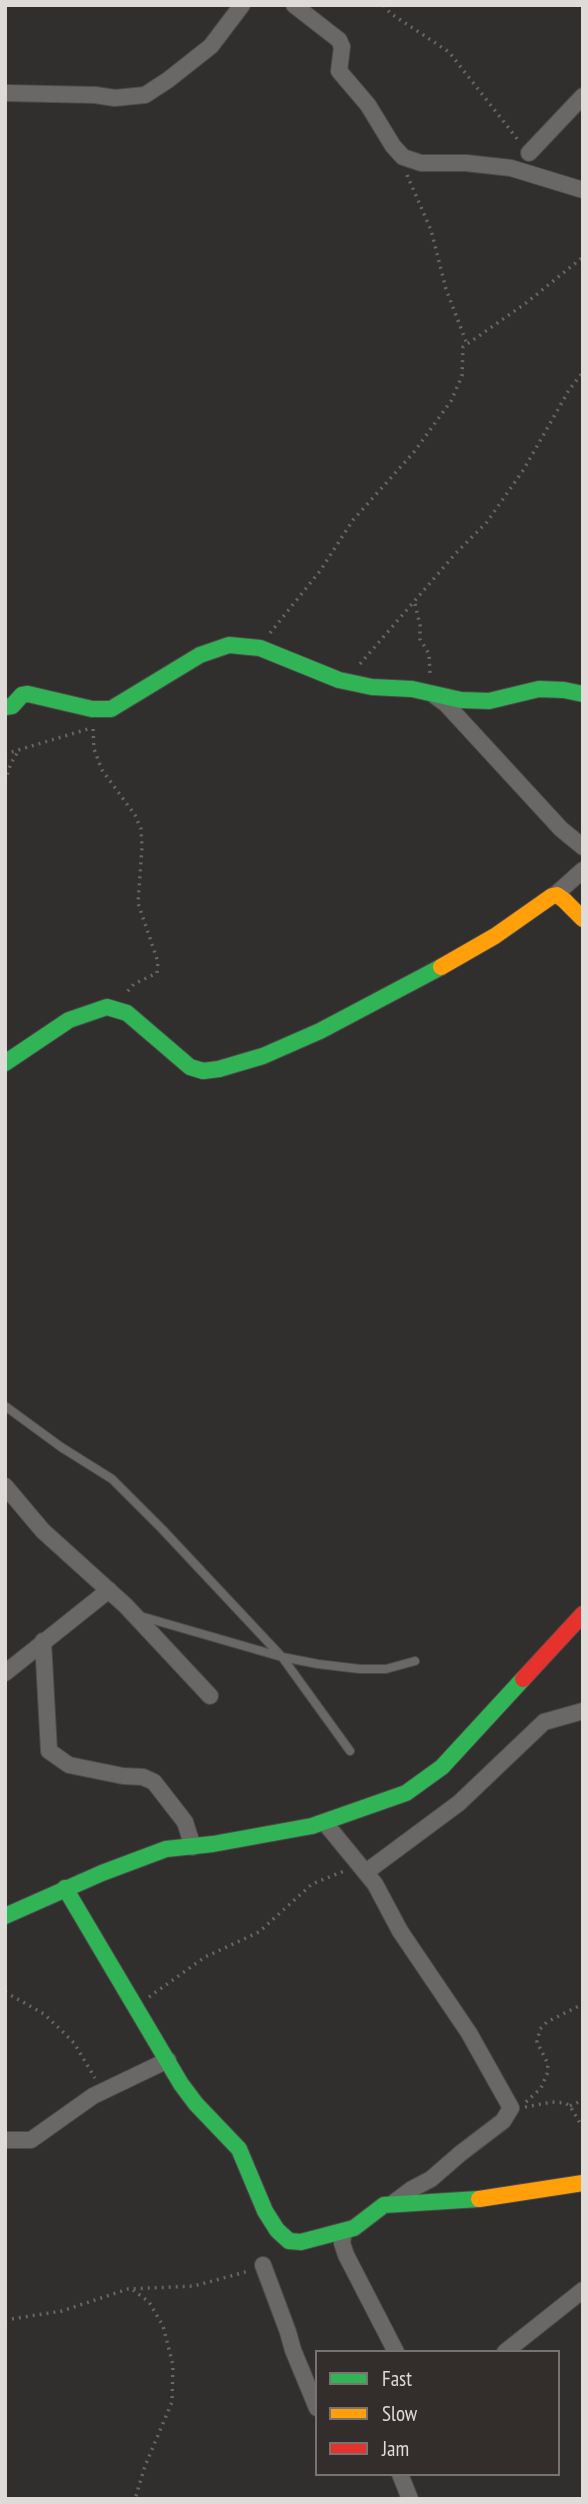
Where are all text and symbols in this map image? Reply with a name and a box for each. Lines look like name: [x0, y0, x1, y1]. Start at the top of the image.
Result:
legend: [315, 2350, 560, 2476]
text: Fast: [382, 2365, 412, 2392]
text: Slow: [382, 2400, 417, 2427]
text: Jam: [382, 2435, 409, 2462]

